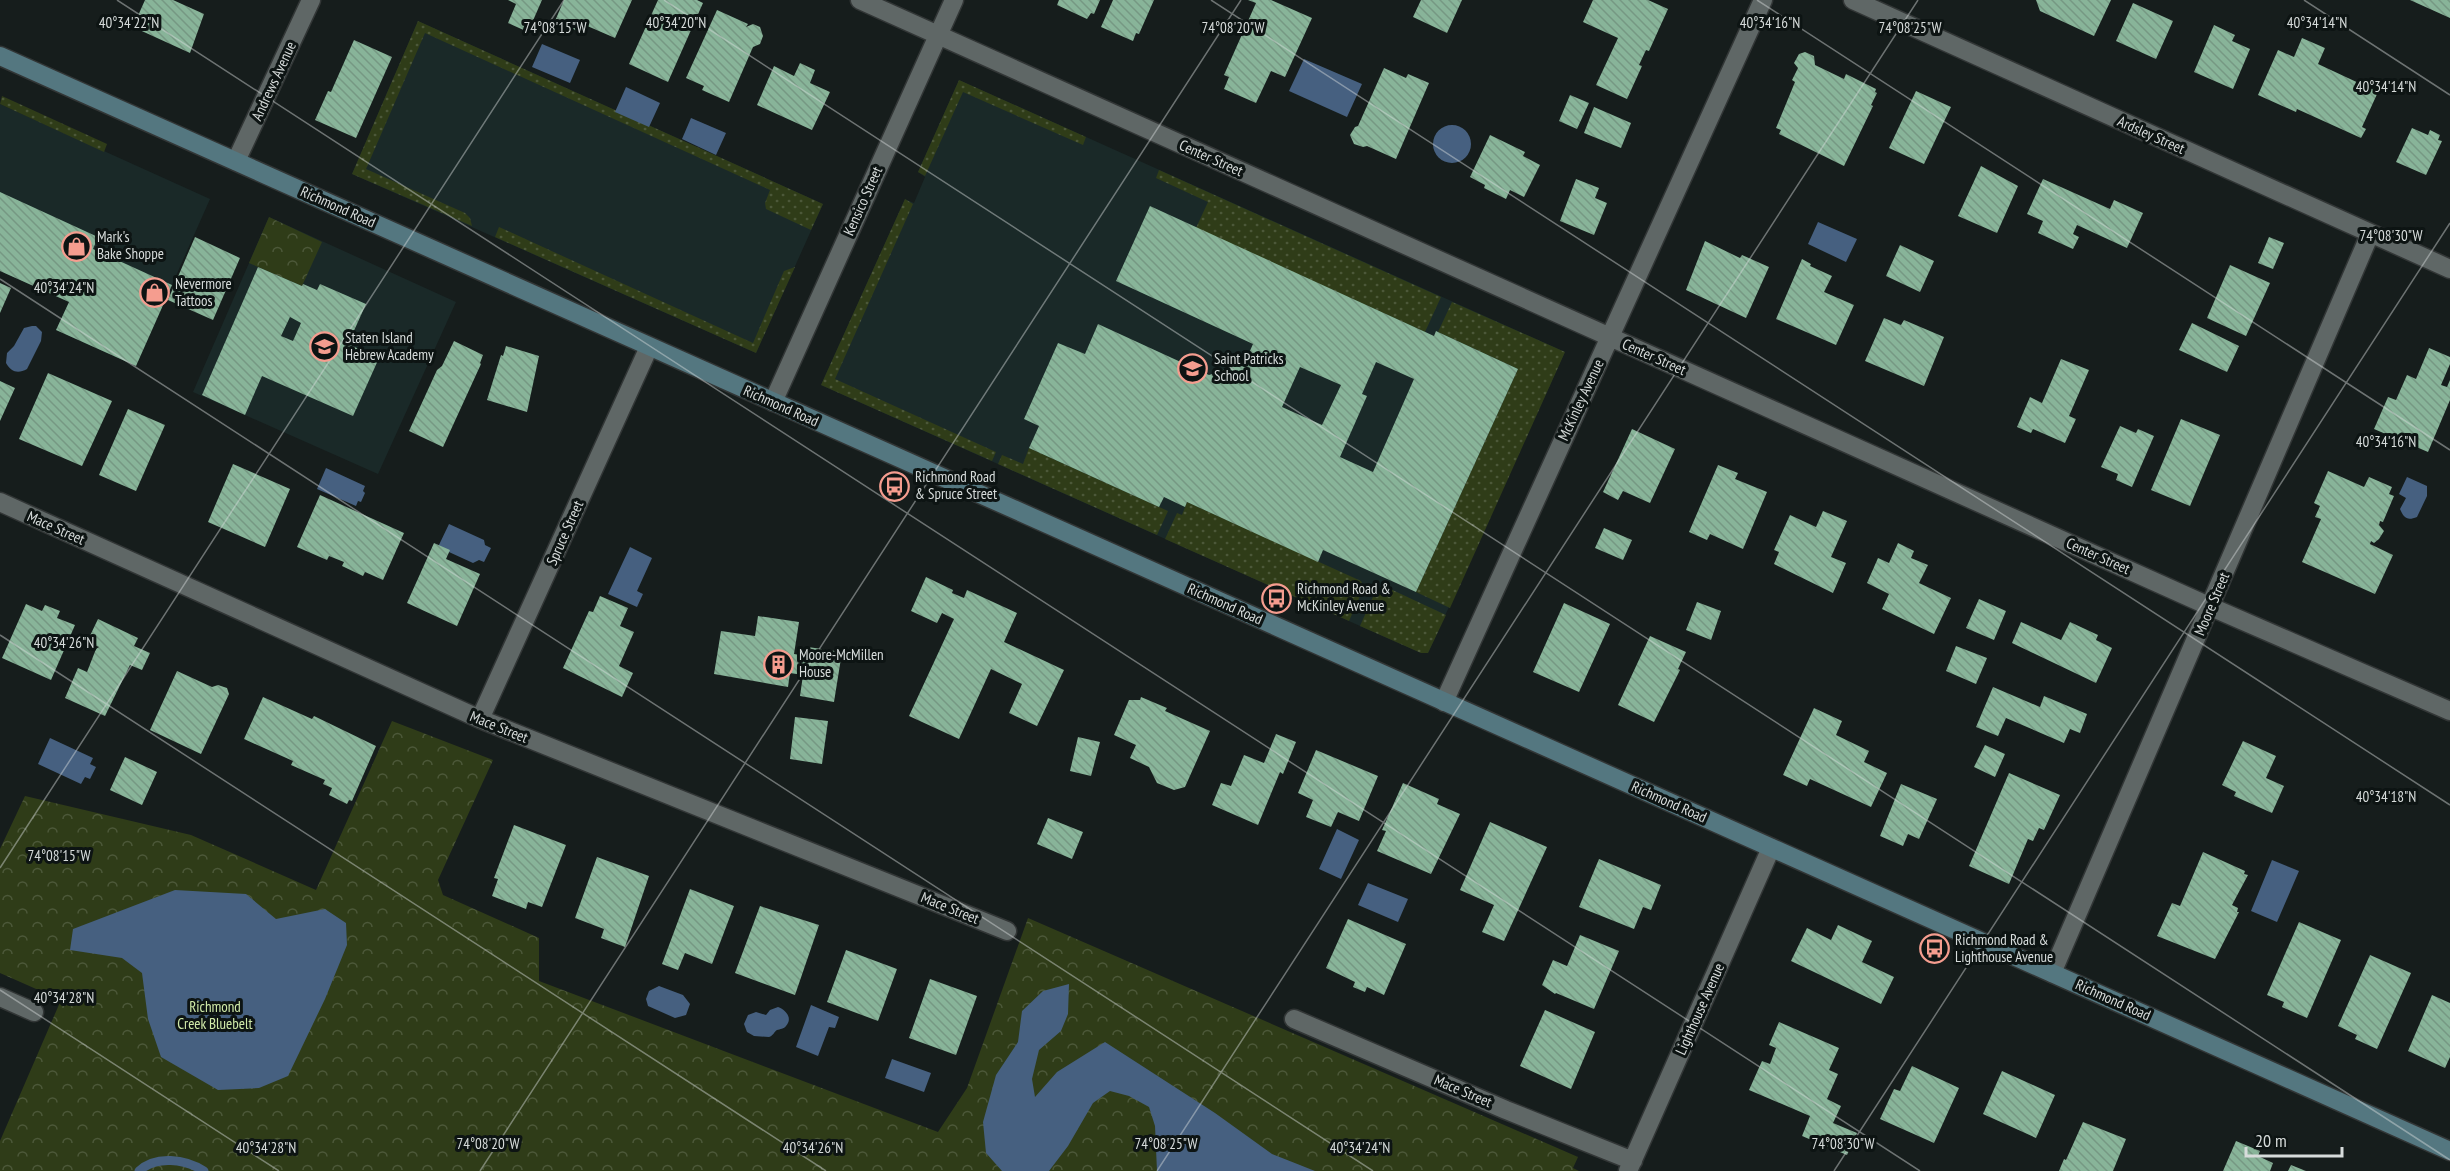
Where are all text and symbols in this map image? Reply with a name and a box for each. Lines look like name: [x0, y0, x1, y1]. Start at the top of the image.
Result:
text: 40°34'22"N: [99, 13, 159, 32]
text: 40°34'20"N: [646, 13, 706, 32]
text: 40°34'16"N: [1740, 13, 1800, 32]
text: 40°34'14"N: [2287, 13, 2347, 32]
text: 74°08'15"W: [523, 18, 587, 37]
text: 74°08'20"W: [1201, 18, 1265, 37]
text: 74°08'25"W: [1878, 18, 1942, 37]
street label: Andrews Avenue: [247, 38, 300, 123]
text: 40°34'14"N: [2356, 77, 2416, 96]
street label: Ardsley Street: [2115, 111, 2188, 158]
street label: Center Street: [1176, 135, 1246, 180]
street label: Kensico Street: [839, 163, 886, 238]
street label: Richmond Road: [298, 181, 379, 232]
text: 74°08'30"W: [2359, 226, 2423, 245]
place label: Mark's Bake Shoppe: [97, 227, 164, 263]
shop icon: Mark's Bake Shoppe: [60, 230, 92, 262]
place label: Nevermore Tattoos: [175, 274, 232, 310]
shop icon: Nevermore Tattoos: [138, 277, 170, 309]
text: 40°34'24"N: [34, 278, 94, 297]
place label: Staten Island Hebrew Academy: [345, 328, 434, 364]
school or university icon: Staten Island Hebrew Academy: [308, 331, 340, 363]
street label: Center Street: [1619, 334, 1689, 379]
place label: Saint Patricks School: [1214, 349, 1284, 385]
school or university icon: Saint Patricks School: [1177, 352, 1209, 384]
street label: McKinley Avenue: [1553, 356, 1608, 443]
street label: Richmond Road: [741, 380, 822, 431]
text: 40°34'16"N: [2356, 432, 2416, 451]
place label: Richmond Road & Spruce Street: [915, 467, 997, 503]
bus stop icon: Richmond Road & Spruce Street: [878, 470, 910, 502]
street label: Spruce Street: [542, 497, 587, 568]
street label: Mace Street: [24, 506, 88, 549]
street label: Center Street: [2063, 533, 2133, 578]
street label: Moore Street: [2190, 569, 2233, 638]
street label: Richmond Road: [1185, 578, 1266, 629]
place label: Richmond Road & McKinley Avenue: [1297, 579, 1391, 615]
bus stop icon: Richmond Road & McKinley Avenue: [1260, 582, 1292, 614]
text: 40°34'26"N: [34, 633, 94, 652]
place label: Moore-McMillen House: [799, 645, 884, 681]
building icon: Moore-McMillen House: [762, 648, 794, 680]
street label: Mace Street: [467, 706, 531, 747]
street label: Richmond Road: [1629, 776, 1710, 827]
text: 40°34'18"N: [2356, 787, 2416, 806]
text: 74°08'15"W: [27, 846, 91, 865]
street label: Mace Street: [918, 887, 982, 928]
place label: Richmond Road & Lighthouse Avenue: [1955, 930, 2053, 966]
bus stop icon: Richmond Road & Lighthouse Avenue: [1918, 933, 1950, 965]
street label: Lighthouse Avenue: [1671, 960, 1728, 1058]
street label: Richmond Road: [2073, 974, 2154, 1025]
text: 40°34'28"N: [34, 988, 94, 1007]
park label: Richmond Creek Bluebelt: [177, 997, 253, 1033]
street label: Mace Street: [1431, 1070, 1495, 1111]
scale bar: [2246, 1120, 2342, 1158]
text: 20 m: [2255, 1129, 2287, 1152]
text: 74°08'20"W: [456, 1134, 520, 1153]
text: 74°08'25"W: [1134, 1134, 1198, 1153]
text: 74°08'30"W: [1811, 1134, 1875, 1153]
text: 40°34'28"N: [236, 1138, 296, 1157]
text: 40°34'26"N: [783, 1138, 843, 1157]
text: 40°34'24"N: [1330, 1138, 1390, 1157]

